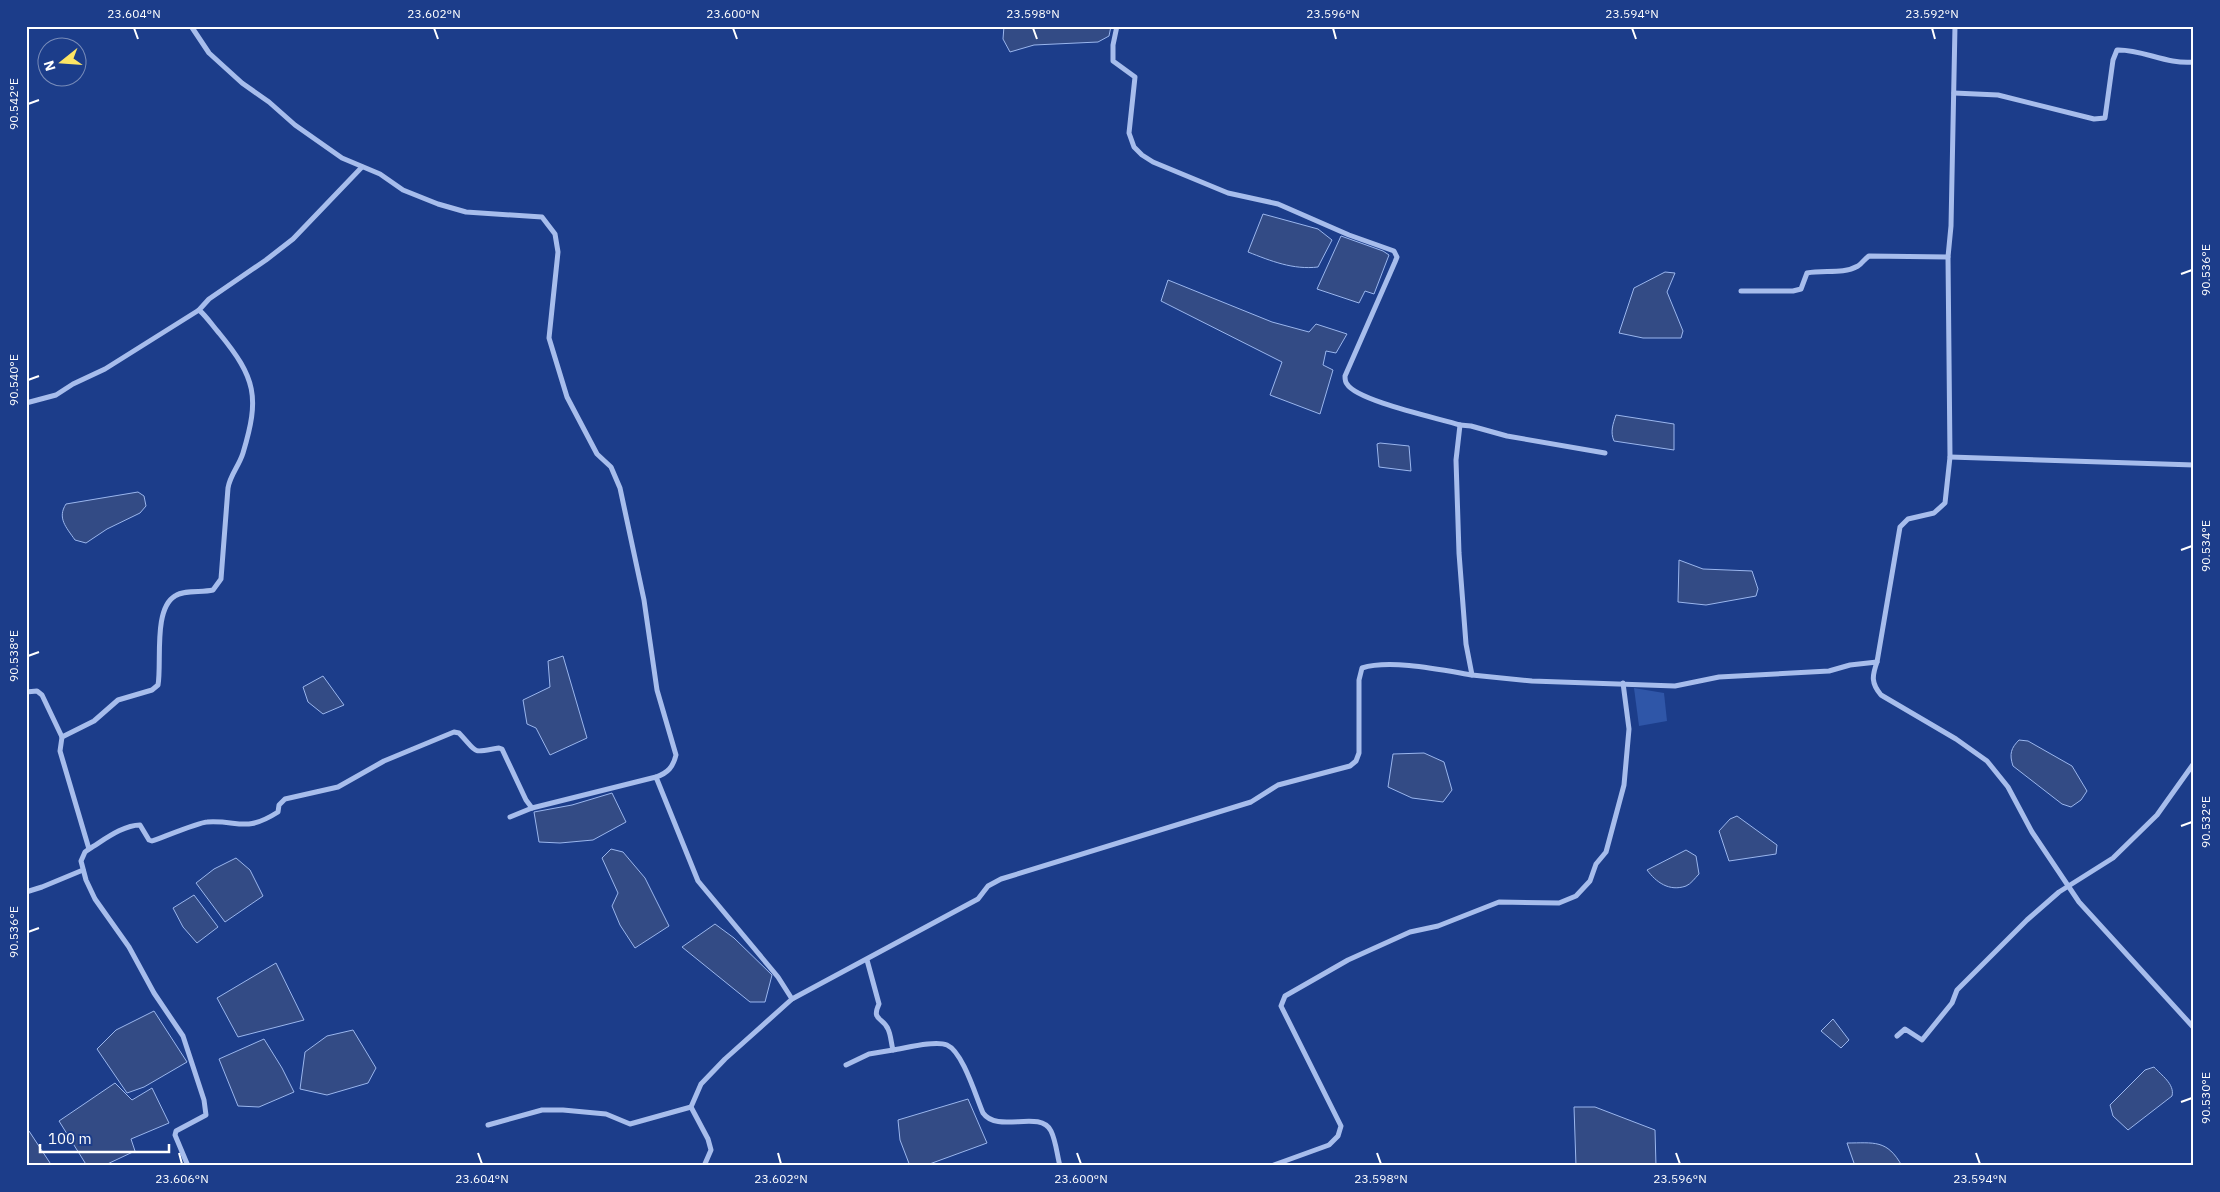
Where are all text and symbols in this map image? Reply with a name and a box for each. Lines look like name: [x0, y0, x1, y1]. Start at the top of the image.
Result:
text: 23.604°N: [107, 6, 161, 21]
text: 23.602°N: [407, 6, 461, 21]
text: 23.600°N: [706, 6, 760, 21]
text: 23.598°N: [1006, 6, 1060, 21]
text: 23.596°N: [1306, 6, 1360, 21]
text: 23.594°N: [1605, 6, 1659, 21]
text: 23.592°N: [1905, 6, 1959, 21]
north arrow: [38, 38, 88, 88]
text: N: [39, 58, 60, 73]
text: 90.542°E: [6, 78, 21, 130]
text: 90.536°E: [2198, 244, 2213, 296]
text: 90.540°E: [6, 354, 21, 406]
text: 90.534°E: [2198, 520, 2213, 572]
text: 90.538°E: [6, 630, 21, 682]
text: 90.532°E: [2198, 796, 2213, 848]
text: 90.536°E: [6, 906, 21, 958]
text: 90.530°E: [2198, 1072, 2213, 1124]
scale bar: [40, 1122, 169, 1154]
text: 100 m: [48, 1129, 92, 1148]
text: 23.606°N: [155, 1171, 209, 1186]
text: 23.604°N: [455, 1171, 509, 1186]
text: 23.602°N: [754, 1171, 808, 1186]
text: 23.600°N: [1054, 1171, 1108, 1186]
text: 23.598°N: [1354, 1171, 1408, 1186]
text: 23.596°N: [1653, 1171, 1707, 1186]
text: 23.594°N: [1953, 1171, 2007, 1186]

